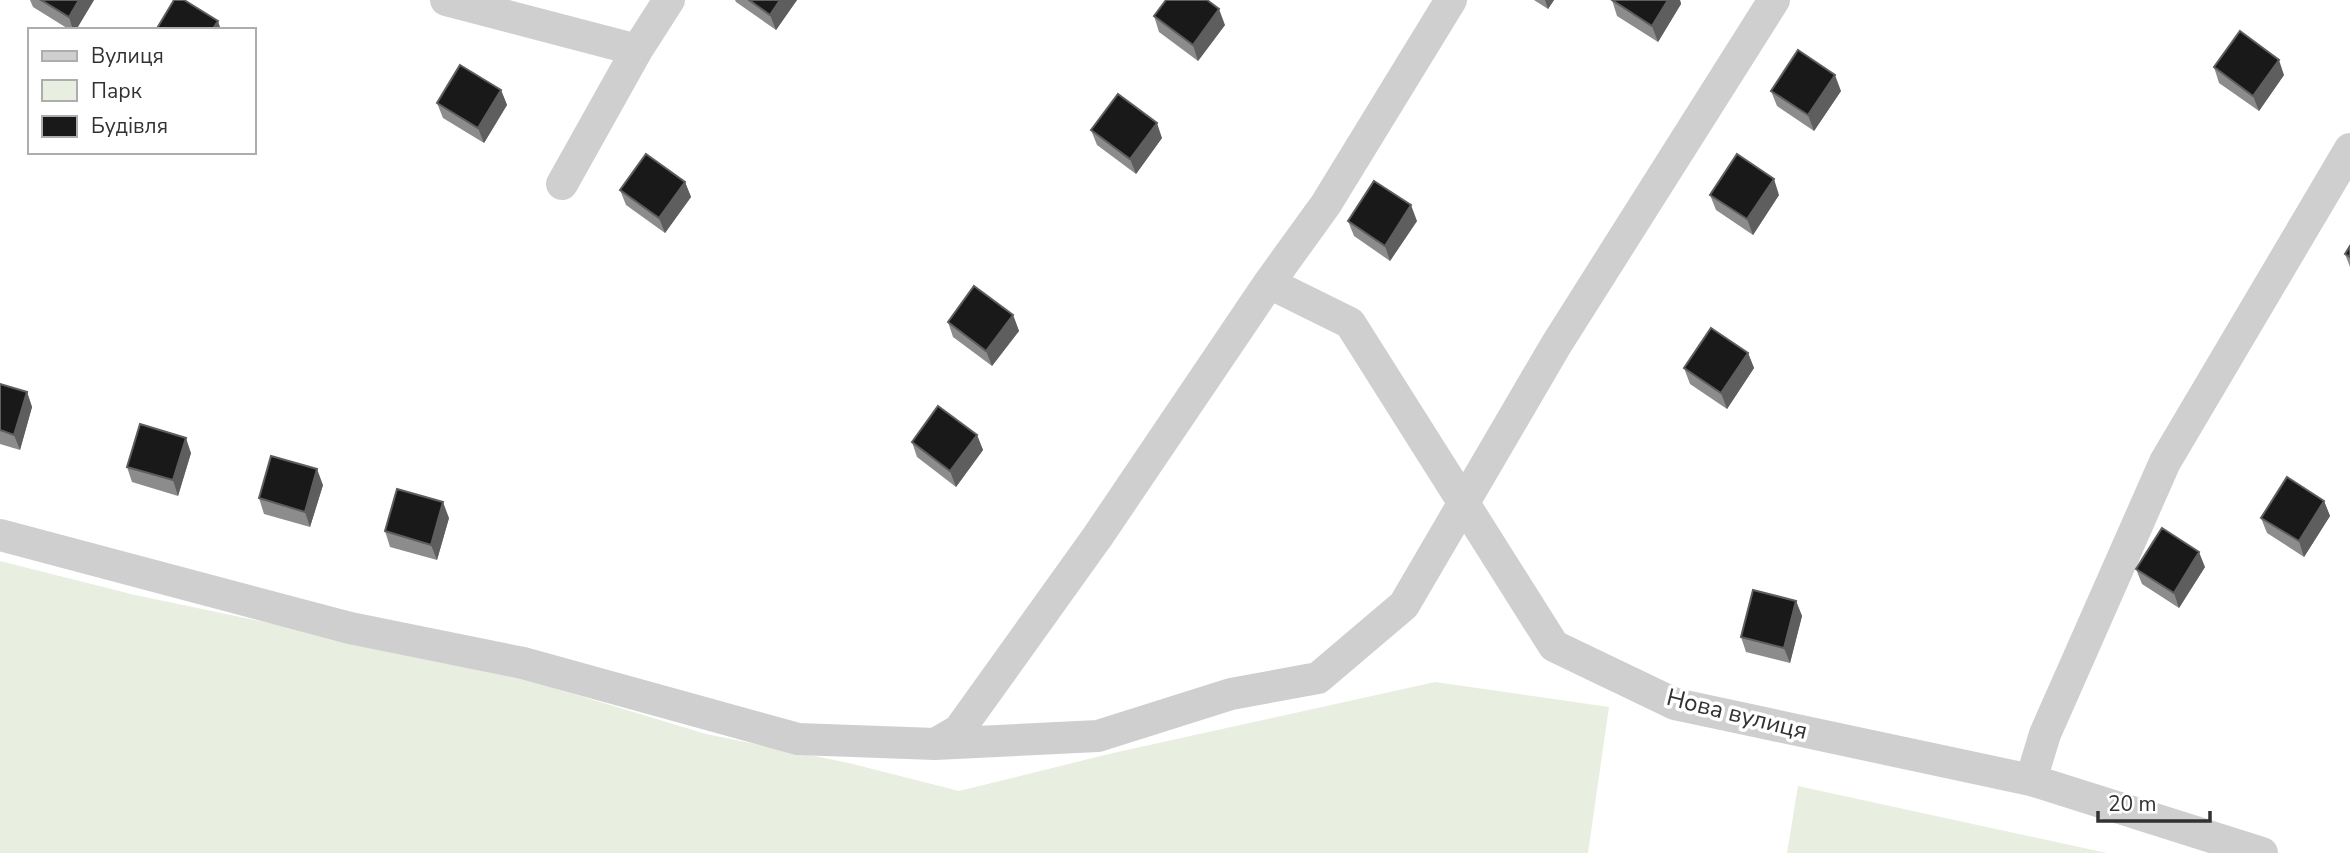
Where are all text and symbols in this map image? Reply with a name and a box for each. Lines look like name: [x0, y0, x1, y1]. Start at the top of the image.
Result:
legend: [28, 28, 256, 154]
text: Вулиця: [91, 42, 164, 70]
text: Парк: [91, 77, 143, 105]
text: Будівля: [91, 112, 168, 140]
street label: Нова вулиця: [1663, 681, 1811, 747]
scale bar: [2098, 780, 2210, 824]
text: 20 m: [2108, 790, 2157, 818]

